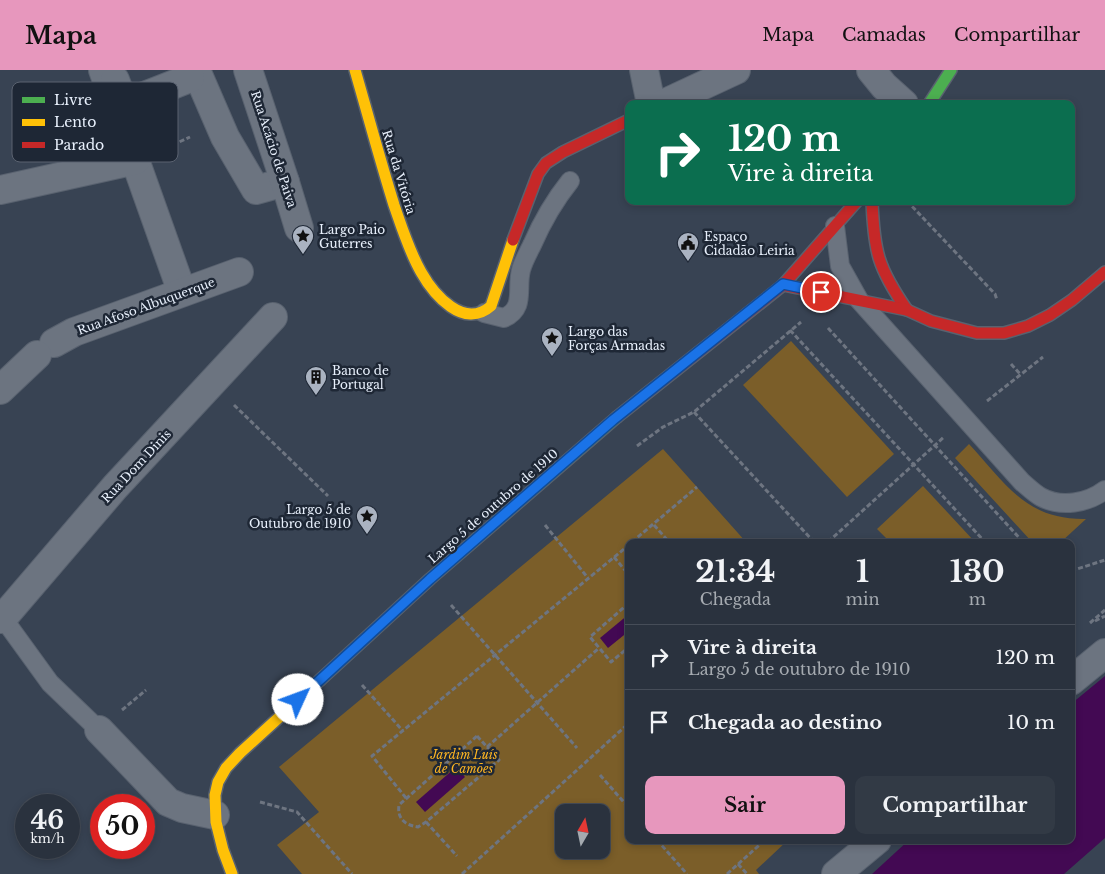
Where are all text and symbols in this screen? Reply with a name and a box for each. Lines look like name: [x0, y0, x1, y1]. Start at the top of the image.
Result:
text: Mapa: [25, 21, 97, 50]
text: Mapa: [762, 24, 814, 46]
text: Camadas: [842, 24, 926, 46]
text: Compartilhar: [954, 24, 1080, 46]
legend: [12, 82, 178, 162]
street label: Rua Acácio de Paiva: [248, 89, 300, 210]
text: Livre: [54, 91, 92, 109]
text: Lento: [54, 113, 96, 131]
text: 120 m: [728, 117, 841, 160]
icon: right: [645, 120, 710, 185]
street label: Rua da Vitória: [379, 128, 419, 216]
text: Parado: [54, 136, 104, 154]
text: Vire à direita: [728, 160, 873, 187]
place label: Largo Paio Guterres: [319, 222, 385, 251]
place icon: Largo Paio Guterres: [291, 224, 315, 255]
place label: Espaço Cidadão Leiria: [704, 229, 795, 258]
public building icon: Espaço Cidadão Leiria: [676, 231, 700, 262]
pin: [800, 271, 842, 313]
street label: Rua Afoso Albuquerque: [75, 274, 217, 338]
icon: arrive: [807, 278, 835, 306]
place label: Largo das Forças Armadas: [568, 324, 665, 353]
place icon: Largo das Forças Armadas: [540, 326, 564, 357]
place label: Banco de Portugal: [332, 363, 389, 392]
building icon: Banco de Portugal: [304, 365, 328, 396]
street label: Rua Dom Dinis: [98, 426, 174, 506]
street label: Largo 5 de outubro de 1910: [425, 446, 561, 566]
place label: Largo 5 de Outubro de 1910: [249, 502, 351, 531]
place icon: Largo 5 de Outubro de 1910: [355, 504, 379, 535]
text: 21:34: [695, 553, 776, 590]
text: 1: [856, 553, 869, 590]
text: 130: [950, 553, 1005, 590]
text: Chegada: [700, 589, 771, 609]
text: min: [846, 589, 879, 609]
text: m: [969, 589, 986, 609]
text: Vire à direita: [688, 636, 817, 659]
icon: right: [645, 643, 673, 671]
text: 120 m: [995, 646, 1055, 669]
text: Largo 5 de outubro de 1910: [688, 659, 910, 679]
position arrow: [271, 673, 323, 725]
icon: arrive: [645, 708, 673, 736]
text: Chegada ao destino: [688, 711, 882, 734]
text: 10 m: [1007, 711, 1055, 734]
park label: Jardim Luís de Camões: [430, 747, 498, 776]
button: Sair: [645, 776, 845, 834]
button: Compartilhar: [855, 776, 1055, 834]
speed limit sign: 50: [90, 794, 155, 859]
north arrow: [555, 804, 610, 859]
map controls: [555, 804, 610, 859]
text: 46: [31, 805, 64, 836]
text: km/h: [30, 831, 65, 846]

